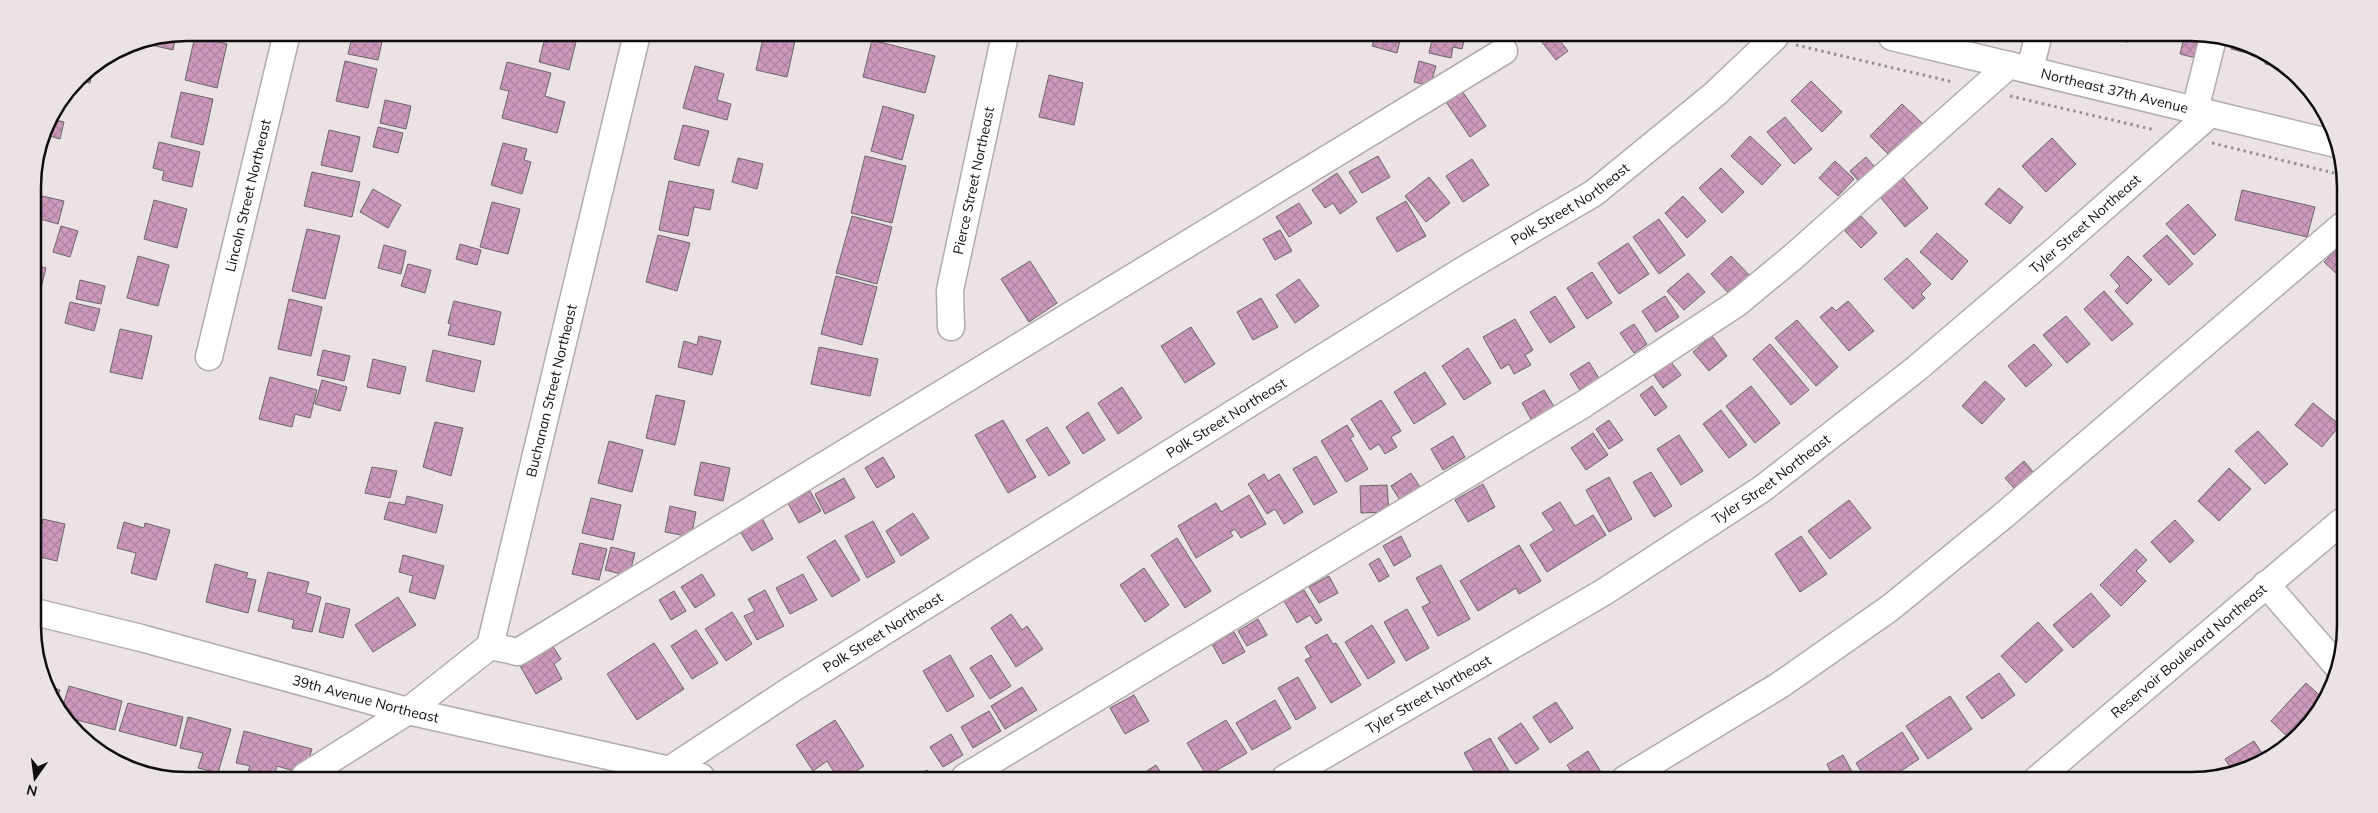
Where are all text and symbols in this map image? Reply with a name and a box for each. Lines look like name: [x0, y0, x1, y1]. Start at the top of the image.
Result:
street label: Northeast 37th Avenue: [2039, 64, 2190, 117]
street label: Pierce Street Northeast: [949, 105, 998, 256]
street label: Lincoln Street Northeast: [221, 117, 275, 274]
street label: Polk Street Northeast: [1507, 159, 1633, 249]
street label: Tyler Street Northeast: [2026, 170, 2145, 277]
street label: Buchanan Street Northeast: [522, 302, 581, 479]
street label: Polk Street Northeast: [1163, 374, 1290, 462]
street label: Tyler Street Northeast: [1709, 430, 1834, 528]
street label: Reservoir Boulevard Northeast: [2107, 580, 2270, 722]
street label: Polk Street Northeast: [819, 588, 946, 677]
street label: Tyler Street Northeast: [1363, 651, 1494, 738]
street label: 39th Avenue Northeast: [290, 671, 441, 727]
north arrow: [10, 753, 60, 803]
text: N: [25, 781, 39, 801]

